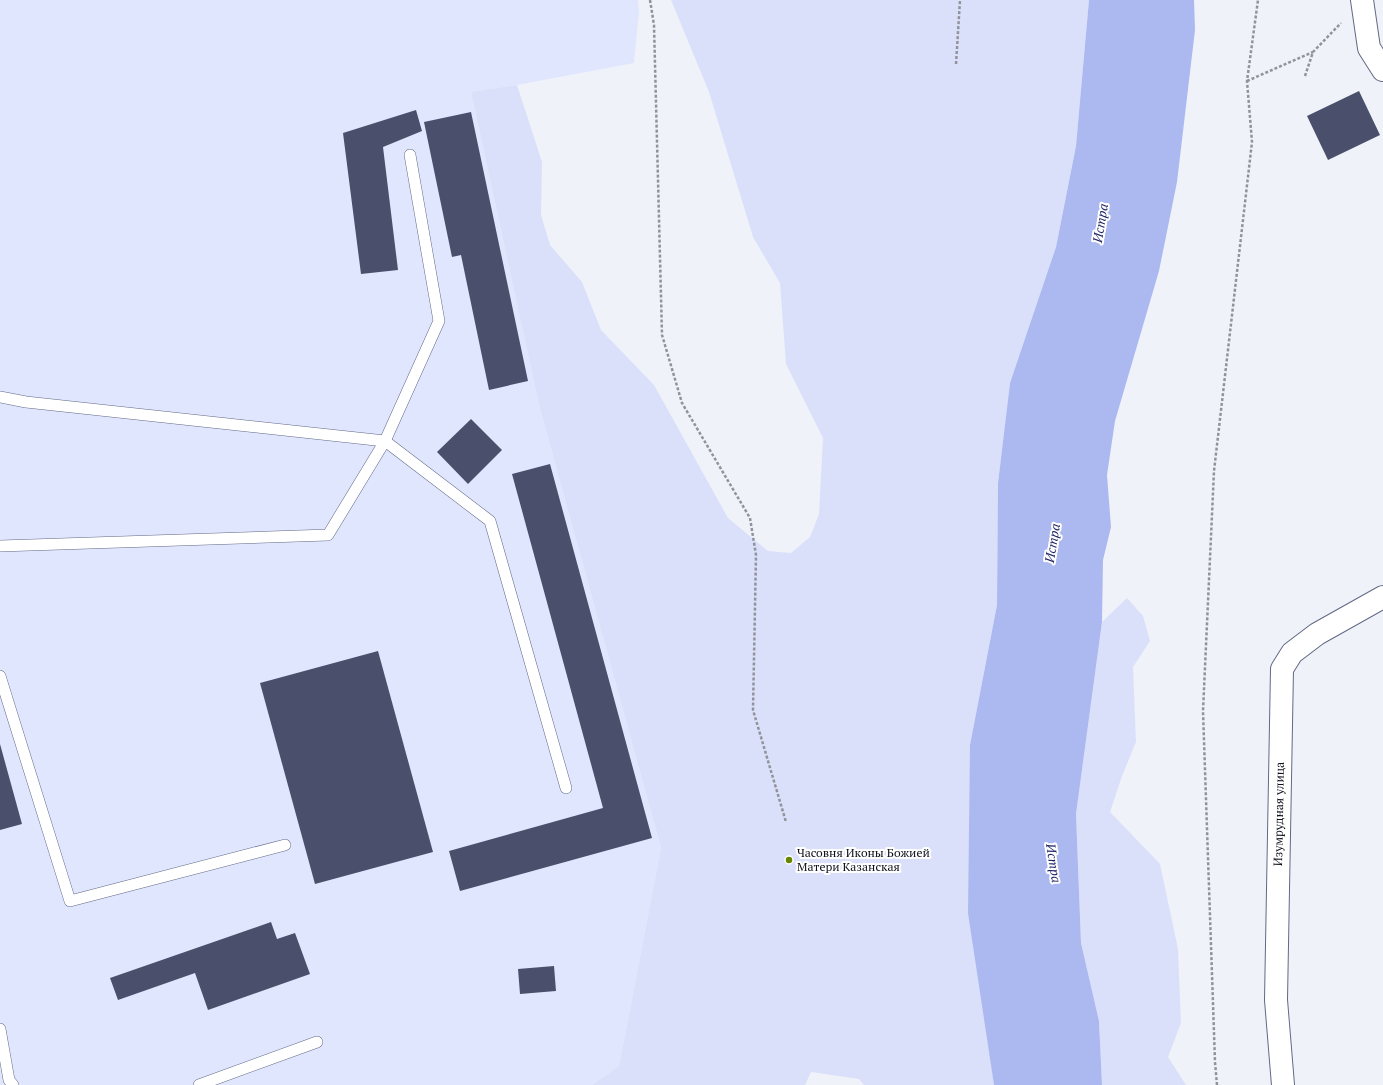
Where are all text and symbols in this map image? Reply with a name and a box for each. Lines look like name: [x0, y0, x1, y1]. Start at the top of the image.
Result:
water label: Истра: [1088, 202, 1112, 245]
water label: Истра: [1040, 522, 1064, 565]
street label: Изумрудная улица: [1270, 762, 1287, 866]
water label: Истра: [1042, 841, 1066, 884]
place label: Часовня Иконы Божией Матери Казанская: [797, 845, 930, 874]
marker: Часовня Иконы Божией Матери Казанская: [784, 855, 794, 865]

